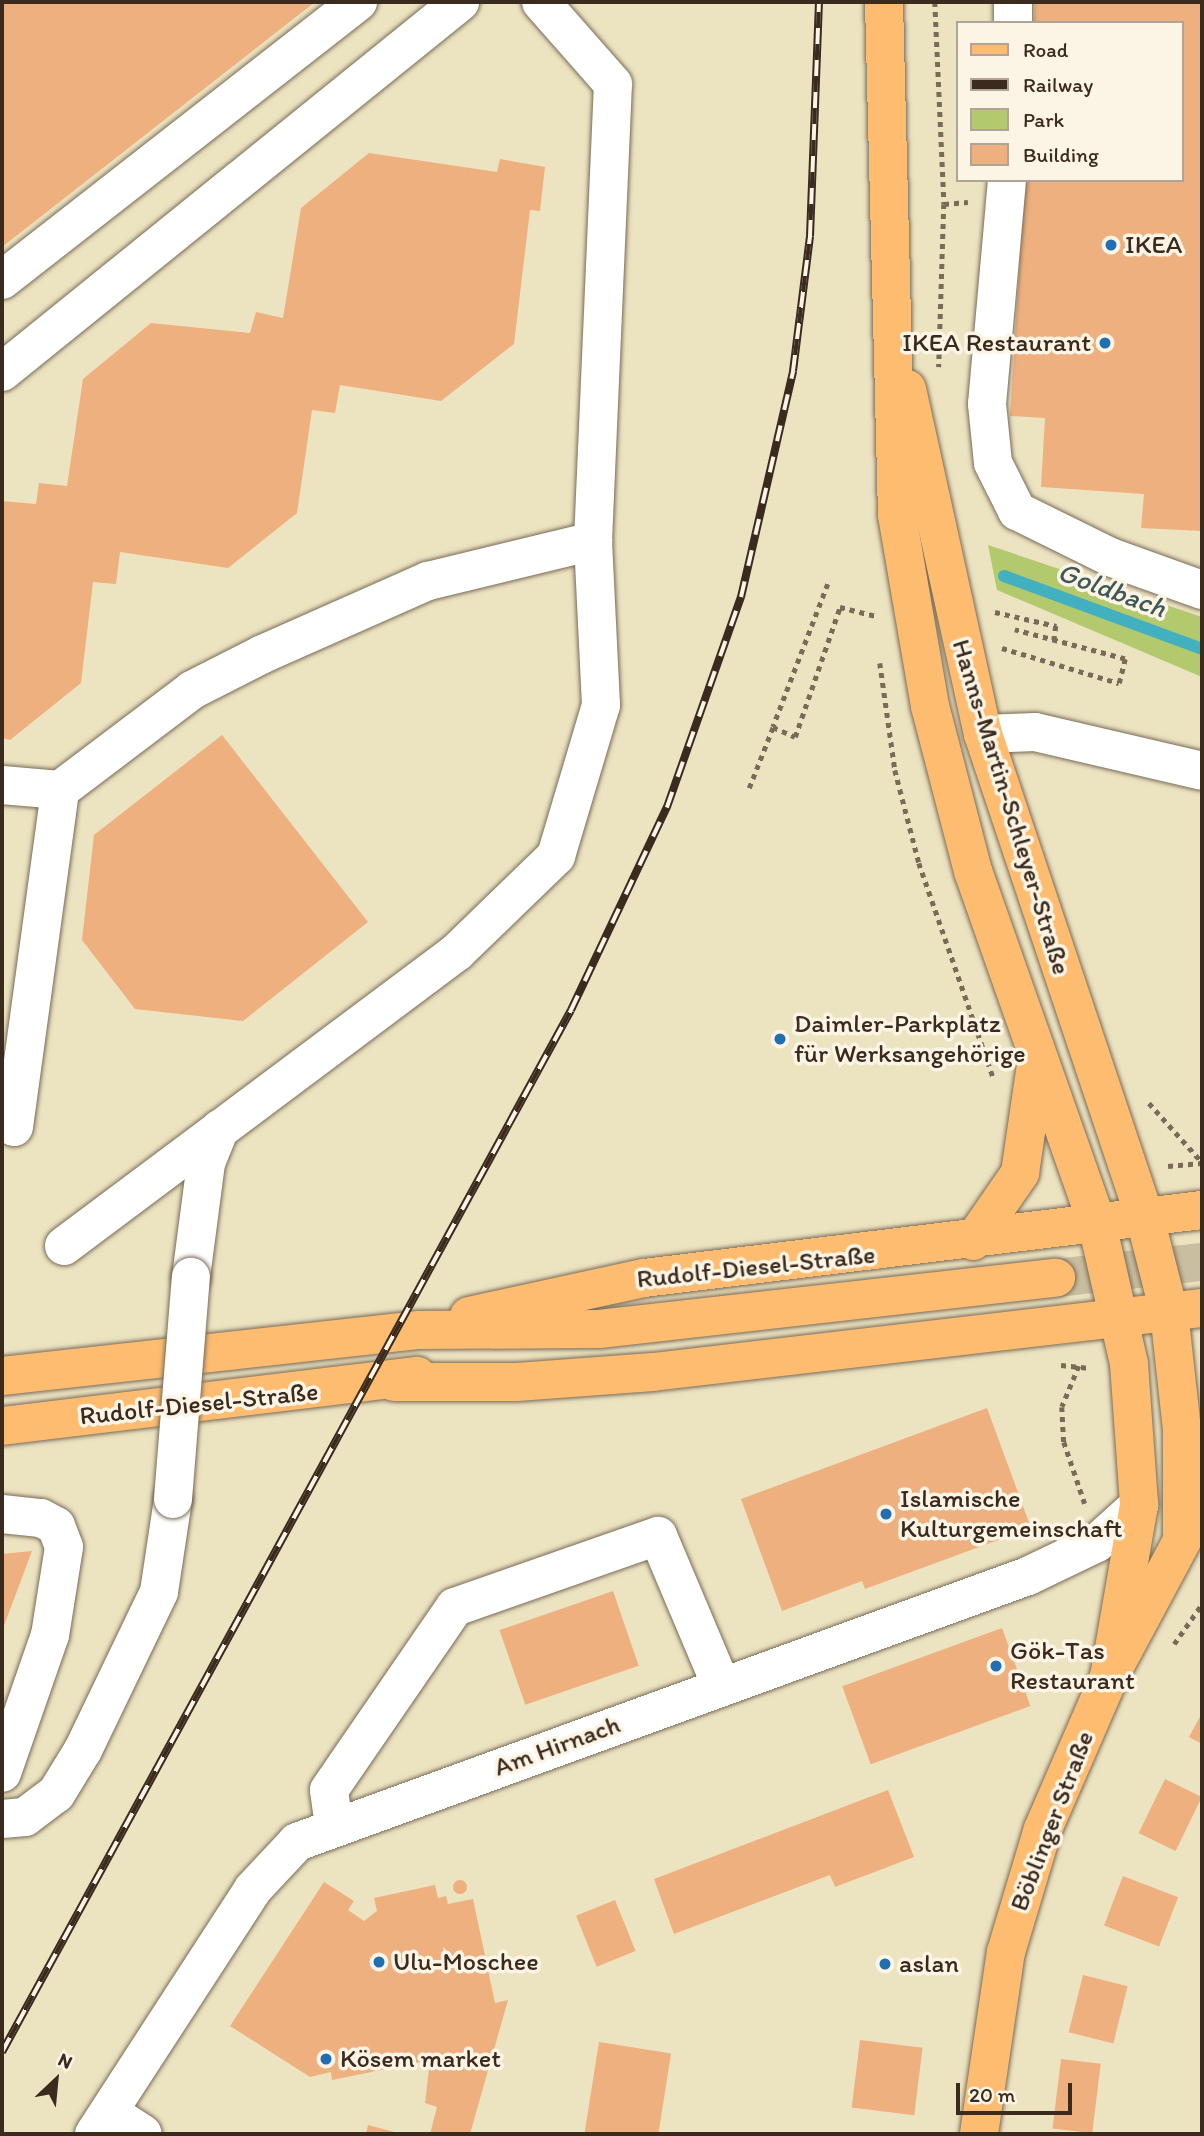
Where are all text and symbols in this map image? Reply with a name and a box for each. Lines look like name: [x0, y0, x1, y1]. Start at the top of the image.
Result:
legend: [956, 21, 1183, 182]
text: Road: [1023, 37, 1068, 62]
text: Railway: [1023, 72, 1093, 97]
text: Park: [1023, 107, 1064, 132]
text: Building: [1023, 142, 1099, 167]
place label: IKEA: [1125, 229, 1183, 261]
marker: IKEA: [1103, 237, 1119, 253]
place label: IKEA Restaurant: [903, 327, 1091, 359]
marker: IKEA Restaurant: [1097, 335, 1113, 351]
water label: Goldbach: [1053, 554, 1171, 624]
street label: Hanns-Martin-Schleyer-Straße: [945, 636, 1077, 978]
place label: Daimler-Parkplatz für Werksangehörige: [794, 1008, 1026, 1070]
marker: Daimler-Parkplatz für Werksangehörige: [772, 1031, 788, 1047]
street label: Rudolf-Diesel-Straße: [635, 1239, 877, 1295]
street label: Rudolf-Diesel-Straße: [78, 1376, 320, 1432]
place label: Islamische Kulturgemeinschaft: [900, 1483, 1123, 1544]
marker: Islamische Kulturgemeinschaft: [878, 1506, 894, 1522]
place label: Gök-Tas Restaurant: [1010, 1635, 1135, 1696]
marker: Gök-Tas Restaurant: [988, 1658, 1004, 1674]
street label: Am Hirnach: [490, 1709, 624, 1783]
street label: Böblinger Straße: [1003, 1727, 1101, 1915]
place label: Ulu-Moschee: [393, 1946, 539, 1978]
place label: aslan: [899, 1948, 959, 1980]
marker: Ulu-Moschee: [371, 1954, 387, 1970]
marker: aslan: [877, 1956, 893, 1972]
place label: Kösem market: [340, 2043, 501, 2075]
north arrow: [21, 2045, 91, 2115]
text: N: [55, 2048, 76, 2074]
marker: Kösem market: [318, 2051, 334, 2067]
scale bar: [959, 2070, 1074, 2114]
text: 20 m: [969, 2082, 1015, 2107]

